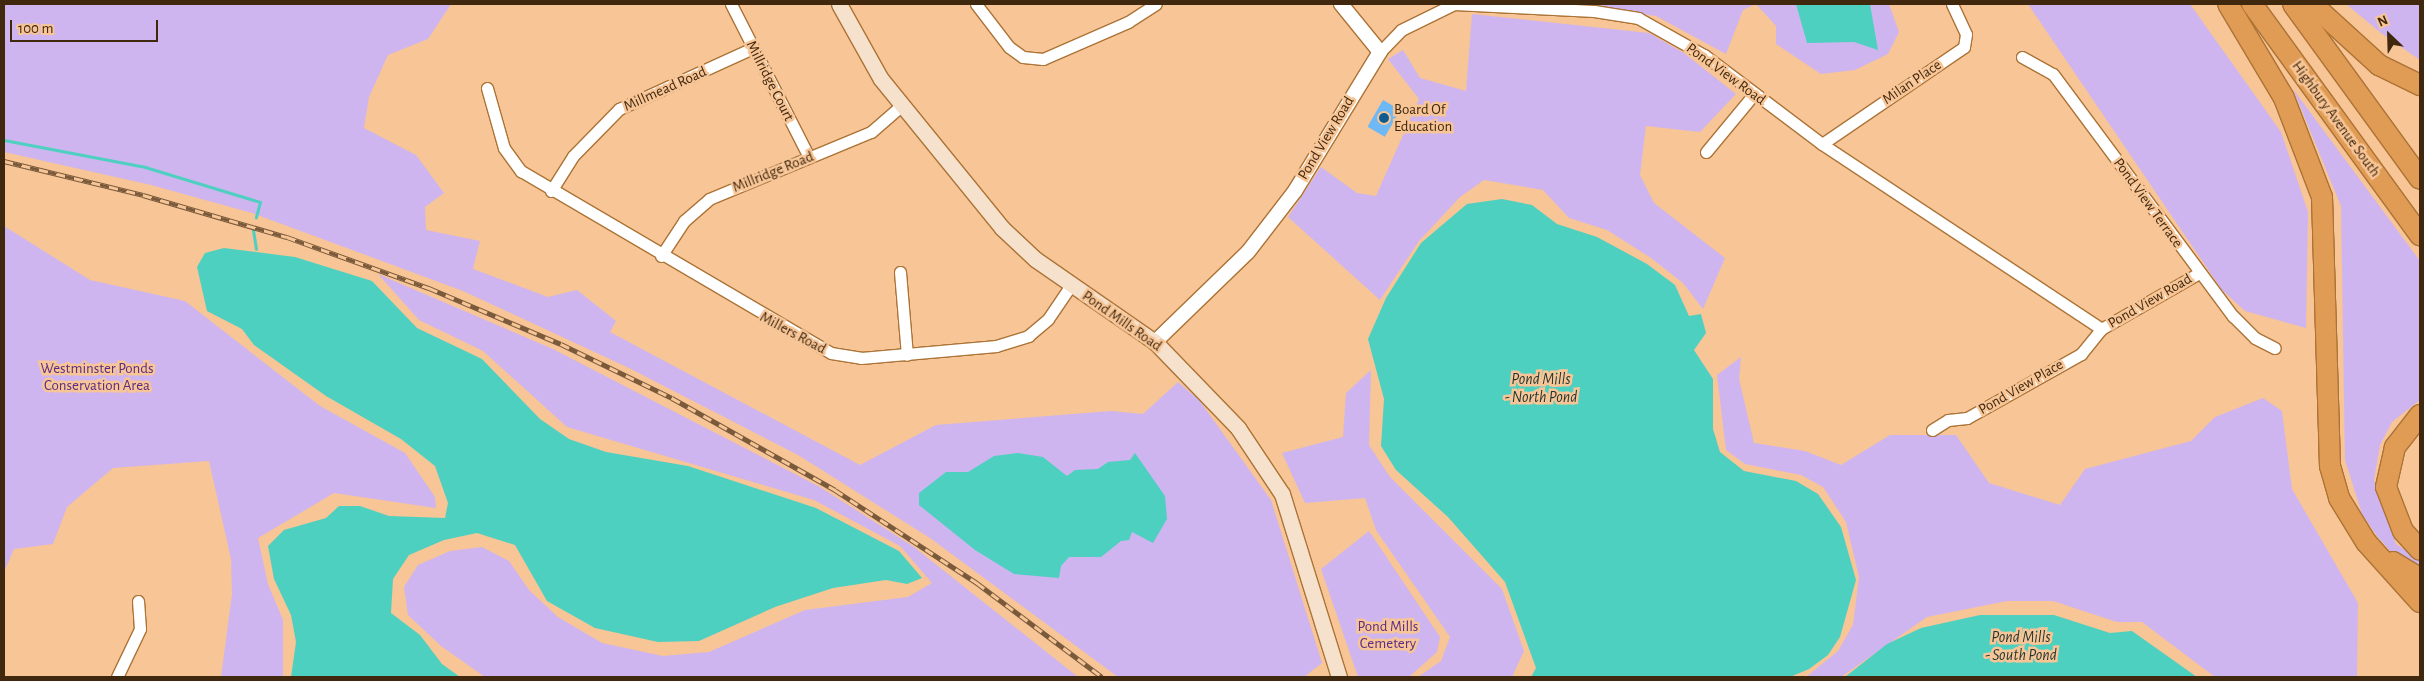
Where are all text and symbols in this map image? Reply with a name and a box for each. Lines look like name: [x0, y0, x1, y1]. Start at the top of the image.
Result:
scale bar: [12, 10, 160, 42]
north arrow: [2364, 10, 2414, 60]
text: N: [2376, 13, 2390, 30]
text: 100 m: [18, 21, 53, 36]
street label: Millridge Court: [742, 38, 798, 124]
street label: Pond View Road: [1683, 39, 1769, 109]
street label: Milan Place: [1879, 56, 1945, 108]
street label: Highbury Avenue South: [2288, 58, 2384, 180]
street label: Millmead Road: [621, 63, 709, 115]
street label: Pond View Road: [1294, 93, 1358, 183]
place label: Board Of Education: [1394, 100, 1452, 135]
marker: Board Of Education: [1378, 112, 1390, 124]
street label: Millridge Road: [730, 148, 816, 196]
street label: Pond View Terrace: [2109, 155, 2187, 251]
street label: Pond View Road: [2105, 270, 2195, 332]
street label: Pond Mills Road: [1079, 287, 1165, 355]
street label: Millers Road: [757, 308, 829, 358]
street label: Pond View Place: [1975, 355, 2067, 419]
park label: Westminster Ponds Conservation Area: [40, 359, 154, 394]
water label: Pond Mills - North Pond: [1505, 369, 1577, 407]
park label: Pond Mills Cemetery: [1358, 617, 1418, 652]
water label: Pond Mills - South Pond: [1985, 627, 2057, 665]

